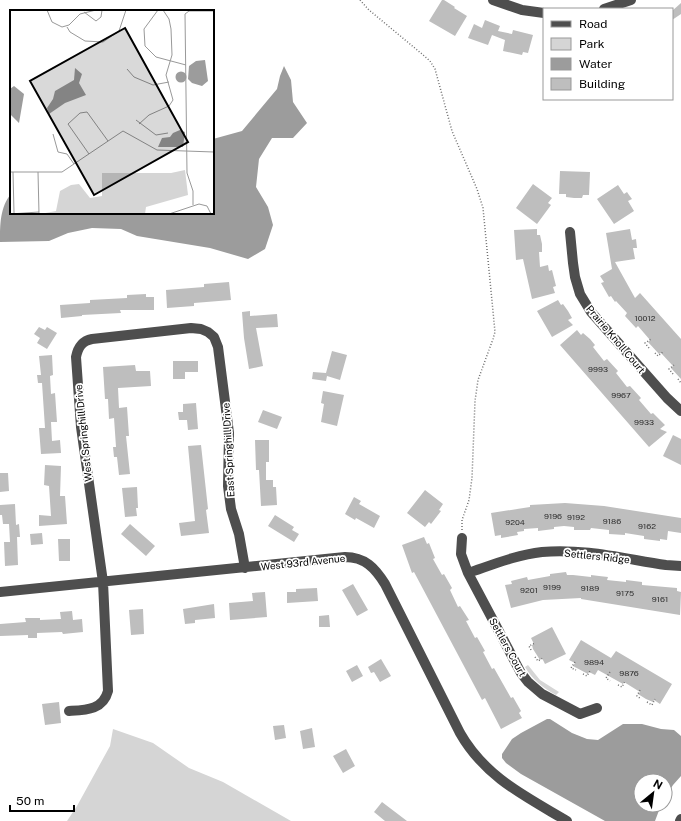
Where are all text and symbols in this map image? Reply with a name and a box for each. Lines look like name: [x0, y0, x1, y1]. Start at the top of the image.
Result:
legend: [543, 8, 673, 100]
inset map: [10, 10, 214, 214]
text: Road: [579, 17, 607, 31]
text: Park: [579, 37, 605, 51]
text: Water: [579, 57, 613, 71]
text: Building: [579, 77, 625, 91]
street label: Prairie Knoll Court: [584, 303, 648, 376]
house number: 10012: [634, 313, 656, 323]
house number: 9993: [588, 364, 608, 374]
street label: West Springhill Drive: [72, 383, 94, 482]
house number: 9967: [611, 390, 631, 400]
street label: East Springhill Drive: [220, 402, 236, 498]
house number: 9933: [634, 417, 654, 427]
house number: 9196: [544, 511, 562, 521]
house number: 9192: [567, 512, 585, 522]
house number: 9186: [603, 516, 621, 526]
house number: 9204: [505, 517, 525, 527]
house number: 9162: [638, 521, 656, 531]
street label: Settlers Ridge: [564, 547, 631, 565]
street label: West 93rd Avenue: [260, 552, 346, 572]
house number: 9199: [543, 582, 561, 592]
house number: 9189: [581, 583, 599, 593]
house number: 9201: [520, 585, 538, 595]
house number: 9175: [616, 588, 634, 598]
house number: 9161: [652, 594, 668, 604]
street label: Settlers Court: [487, 616, 529, 679]
house number: 9894: [584, 657, 604, 667]
house number: 9876: [619, 668, 639, 678]
north arrow: [633, 773, 673, 813]
text: N: [651, 777, 665, 792]
scale bar: [10, 787, 74, 813]
text: 50 m: [16, 794, 44, 808]

